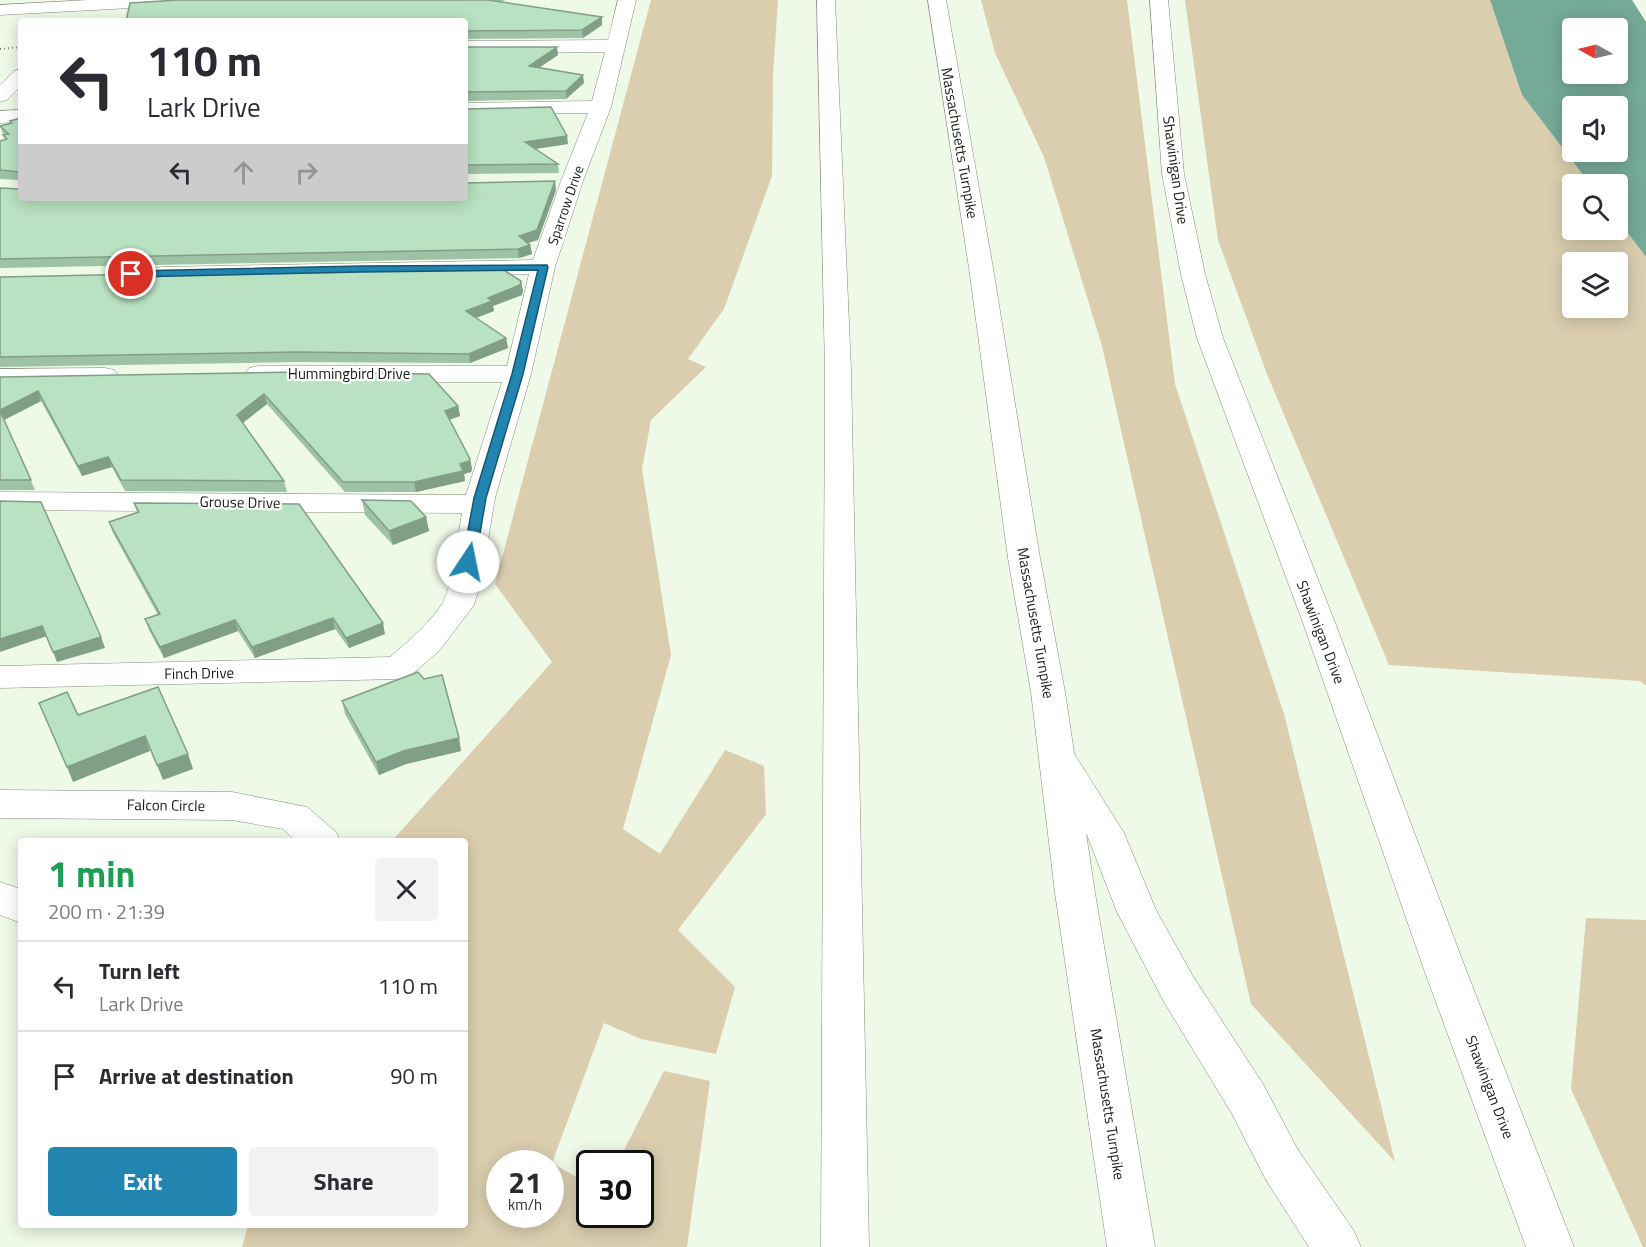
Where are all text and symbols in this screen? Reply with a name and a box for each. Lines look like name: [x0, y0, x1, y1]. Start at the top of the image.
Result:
north arrow: [1562, 18, 1628, 84]
map controls: [1562, 18, 1628, 318]
text: 110 m: [147, 28, 262, 92]
icon: left: [48, 42, 126, 120]
street label: Massachusetts Turnpike: [935, 66, 985, 220]
text: Lark Drive: [147, 86, 261, 127]
button: sound: [1562, 96, 1628, 162]
street label: Shawinigan Drive: [1157, 114, 1195, 226]
icon: left: [164, 156, 197, 189]
icon: ahead: [227, 156, 260, 189]
icon: right: [290, 156, 323, 189]
street label: Sparrow Drive: [542, 162, 588, 248]
button: search: [1562, 174, 1628, 240]
pin: [105, 248, 156, 299]
button: layers: [1562, 252, 1628, 318]
icon: arrive: [114, 257, 147, 290]
street label: Hummingbird Drive: [288, 362, 410, 385]
street label: Grouse Drive: [199, 490, 281, 514]
position arrow: [436, 530, 500, 594]
street label: Massachusetts Turnpike: [1011, 546, 1061, 700]
street label: Shawinigan Drive: [1291, 577, 1351, 687]
street label: Finch Drive: [164, 661, 234, 685]
street label: Falcon Circle: [127, 793, 205, 817]
text: 1 min: [48, 846, 135, 901]
button: close: [375, 858, 438, 921]
text: 200 m · 21:39: [48, 896, 165, 927]
text: Turn left: [99, 954, 180, 988]
text: 110 m: [378, 969, 438, 1003]
icon: left: [48, 970, 81, 1003]
text: Lark Drive: [99, 988, 183, 1019]
street label: Massachusetts Turnpike: [1085, 1027, 1131, 1181]
street label: Shawinigan Drive: [1460, 1032, 1520, 1142]
text: Arrive at destination: [99, 1059, 294, 1093]
text: 90 m: [390, 1059, 438, 1093]
icon: arrive: [48, 1060, 81, 1093]
button: Exit: [48, 1147, 237, 1216]
button: Share: [249, 1147, 438, 1216]
speed limit sign: 30: [576, 1150, 654, 1228]
text: 21: [508, 1159, 542, 1205]
text: km/h: [508, 1193, 542, 1216]

